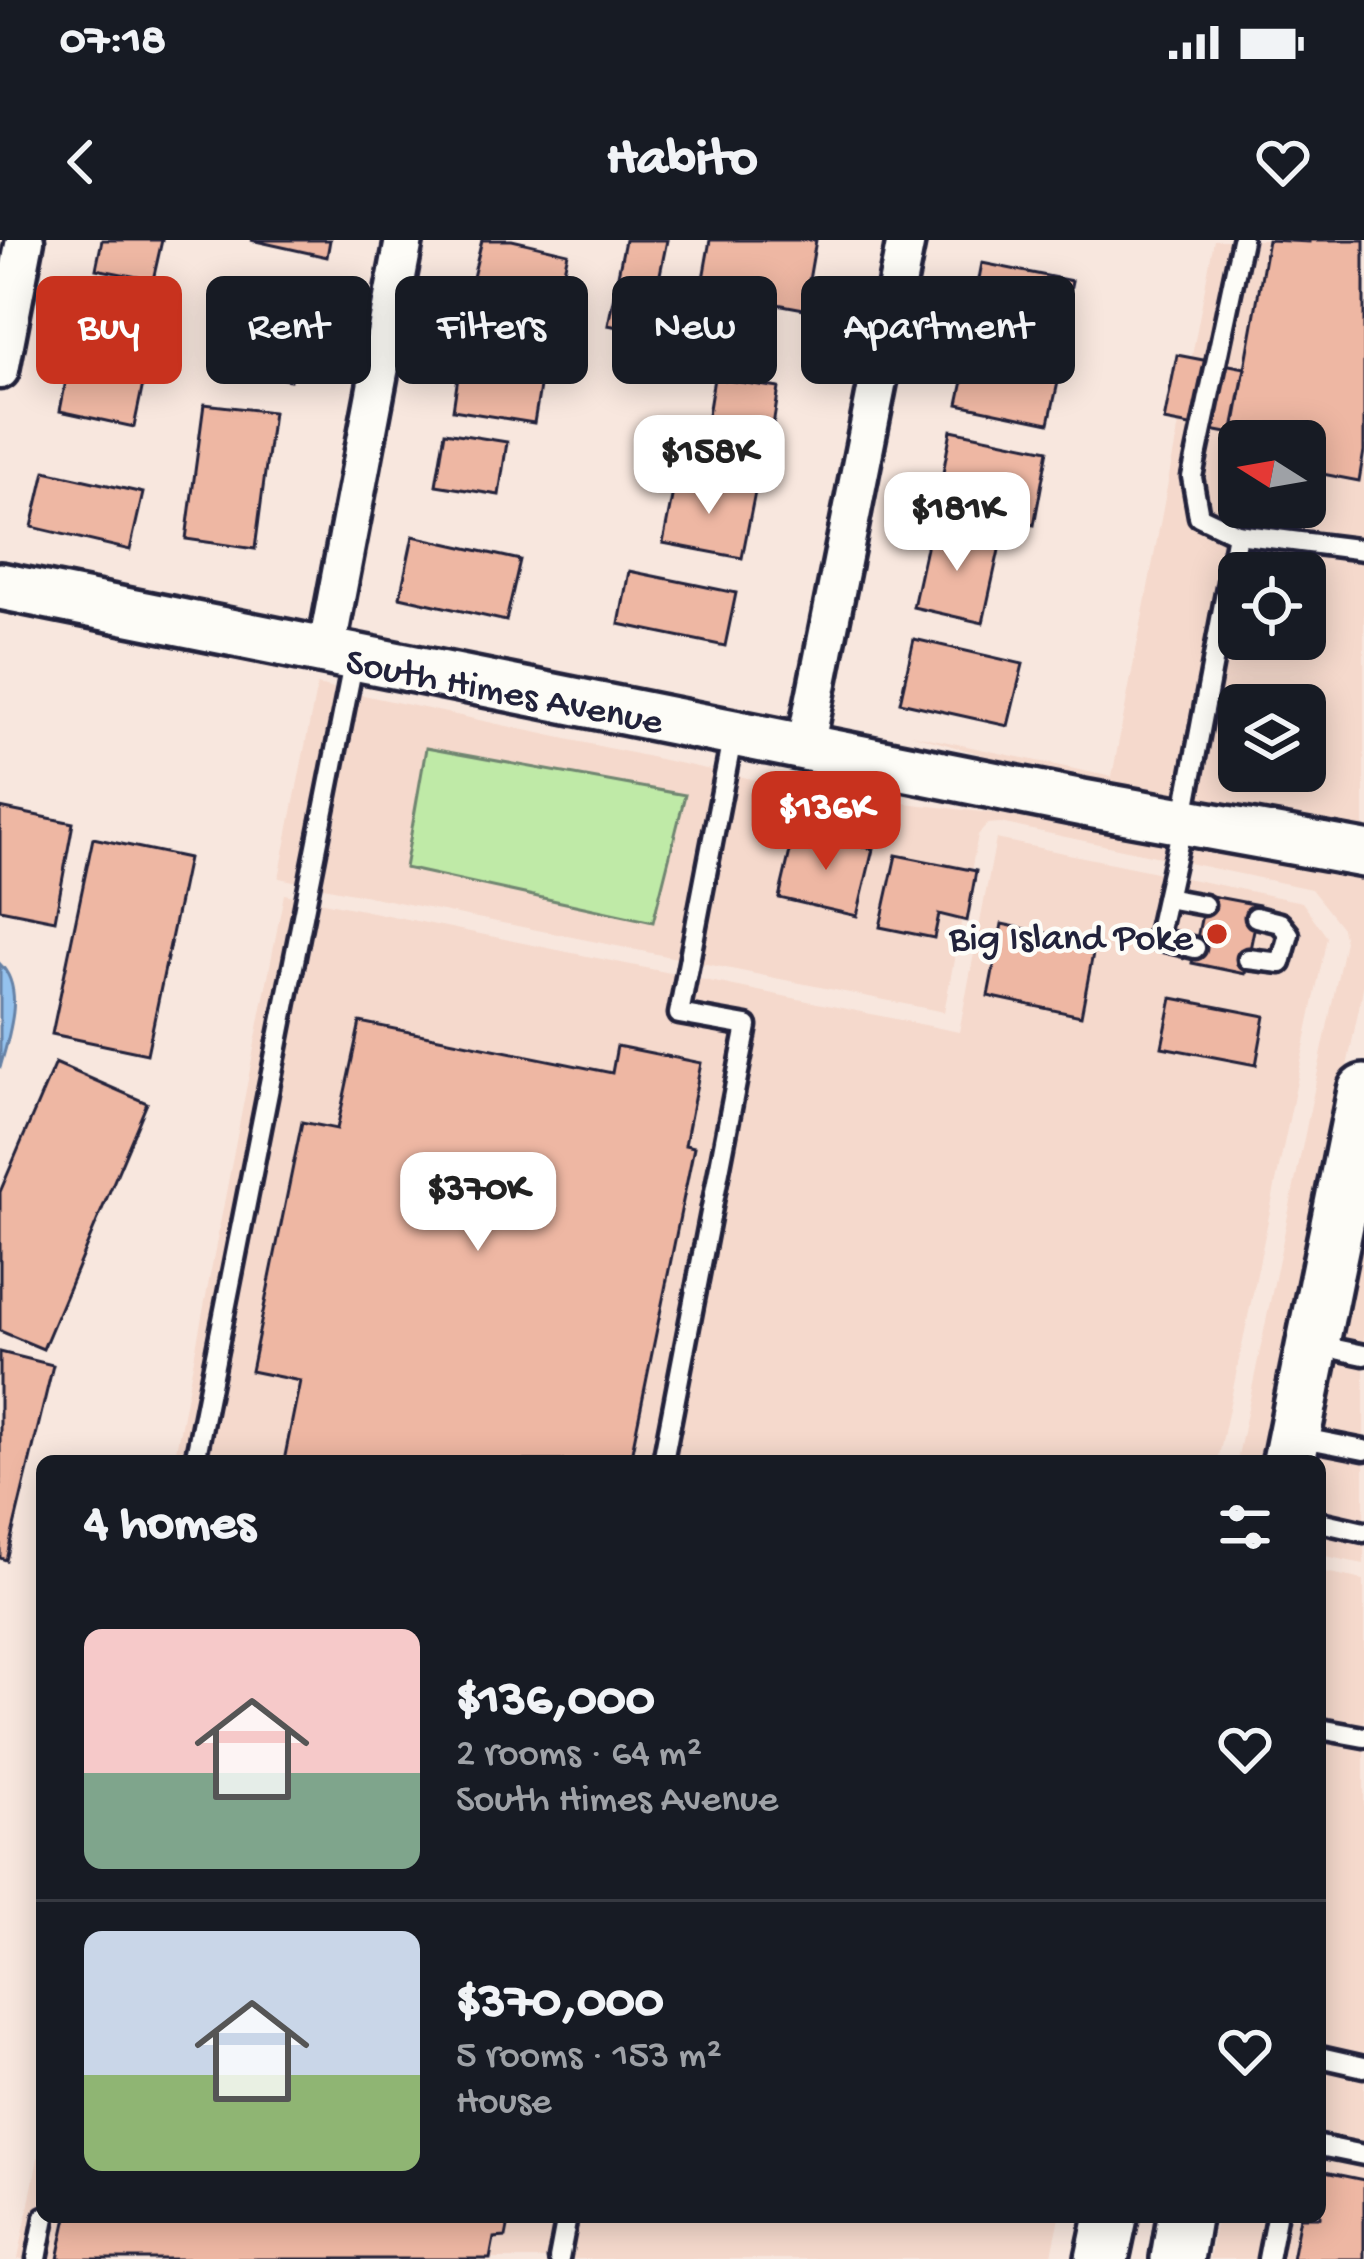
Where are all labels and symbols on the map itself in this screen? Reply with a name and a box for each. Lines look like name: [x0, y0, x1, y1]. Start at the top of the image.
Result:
pin: $158K: [625, 415, 793, 517]
north arrow: [1218, 420, 1326, 528]
pin: $181K: [873, 472, 1041, 574]
street label: South Himes Avenue: [341, 642, 667, 748]
pin: $136K: [742, 771, 910, 873]
place label: Big Island Poke: [948, 918, 1194, 964]
marker: Big Island Poke: [1204, 921, 1230, 947]
pin: $370K: [394, 1152, 562, 1254]

